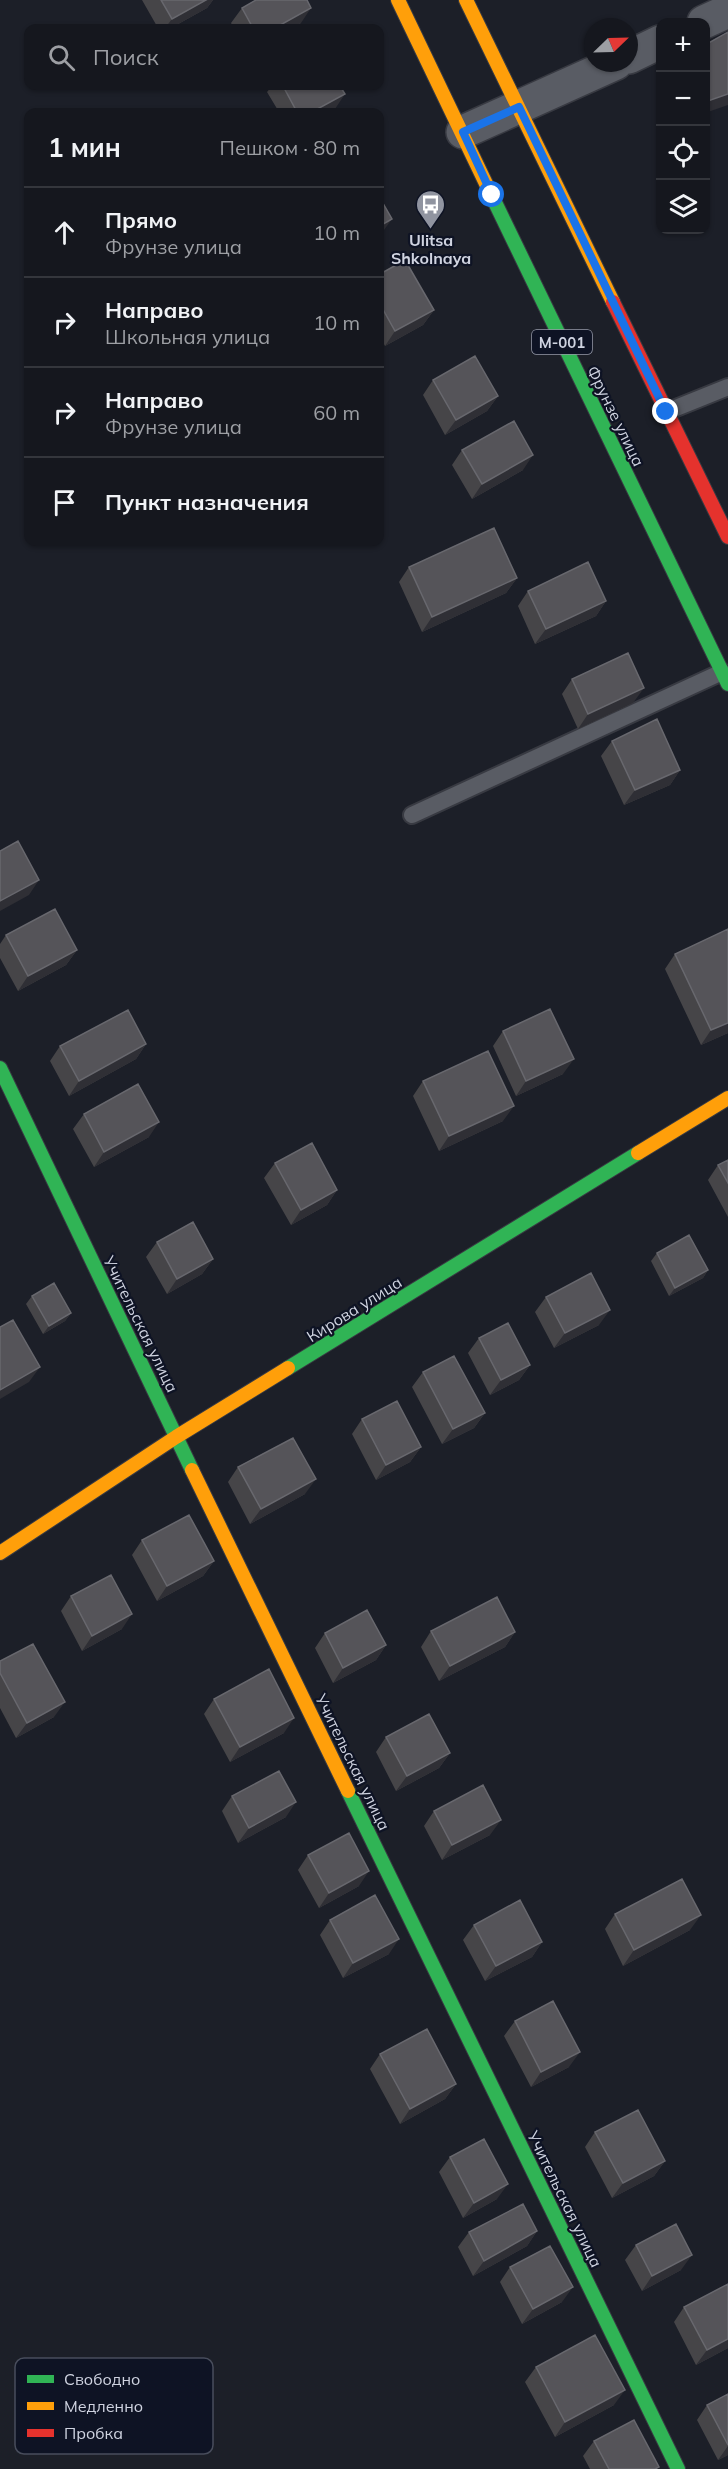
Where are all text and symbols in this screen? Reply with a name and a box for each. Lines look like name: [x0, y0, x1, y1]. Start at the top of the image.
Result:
north arrow: [584, 18, 638, 72]
map controls: [656, 18, 710, 234]
button: +: [656, 18, 710, 72]
search box: [24, 24, 384, 90]
icon: search: [45, 41, 78, 74]
text: Поиск: [93, 43, 159, 71]
button: −: [656, 72, 710, 126]
button: locate: [656, 126, 710, 180]
text: 1 мин: [48, 131, 121, 164]
text: Пешком · 80 m: [220, 135, 360, 160]
button: layers: [656, 180, 710, 234]
route start: [478, 181, 504, 207]
bus stop icon: Ulitsa Shkolnaya: [415, 188, 447, 230]
text: Прямо: [105, 206, 177, 234]
icon: ahead: [48, 216, 81, 249]
text: 10 m: [313, 220, 360, 245]
place label: Ulitsa Shkolnaya: [391, 230, 471, 268]
text: Фрунзе улица: [105, 234, 242, 259]
text: Направо: [105, 296, 203, 324]
icon: right: [48, 306, 81, 339]
text: 10 m: [313, 310, 360, 335]
text: Школьная улица: [105, 324, 270, 349]
road number: M-001: [532, 330, 592, 354]
street label: Фрунзе улица: [583, 362, 649, 470]
text: Направо: [105, 386, 203, 414]
icon: right: [48, 396, 81, 429]
route end: [652, 398, 678, 424]
text: 60 m: [313, 400, 360, 425]
text: Фрунзе улица: [105, 414, 242, 439]
icon: arrive: [48, 486, 81, 519]
text: Пункт назначения: [105, 488, 309, 516]
street label: Учительская улица: [99, 1252, 183, 1396]
street label: Кирова улица: [303, 1272, 405, 1346]
street label: Учительская улица: [311, 1690, 395, 1834]
street label: Учительская улица: [523, 2127, 607, 2271]
legend: [15, 2358, 213, 2454]
text: Свободно: [64, 2369, 140, 2389]
text: Медленно: [64, 2396, 143, 2416]
text: Пробка: [64, 2423, 123, 2443]

